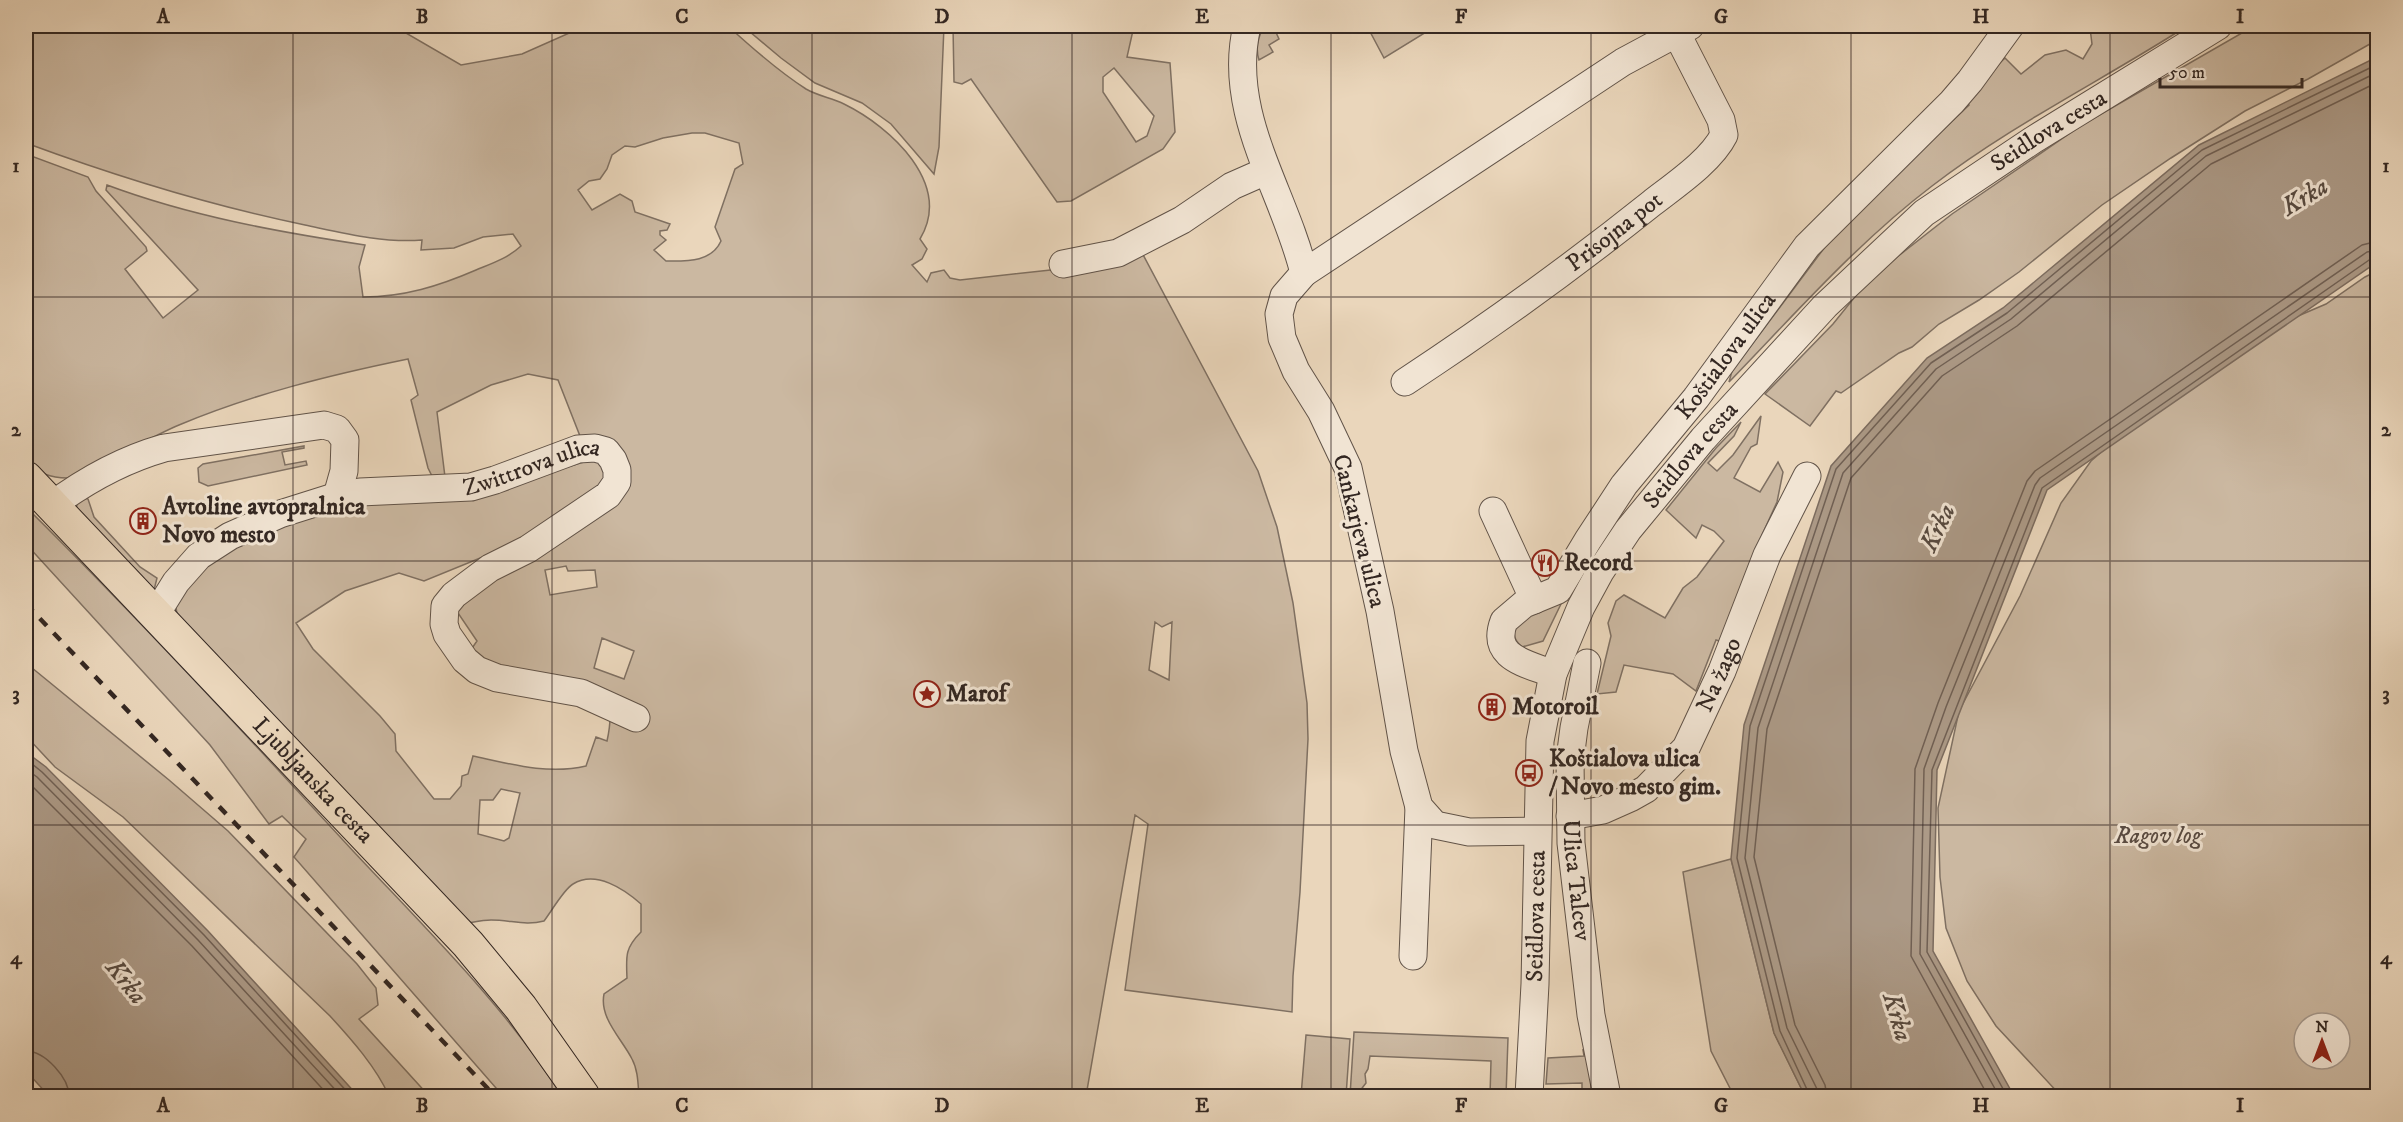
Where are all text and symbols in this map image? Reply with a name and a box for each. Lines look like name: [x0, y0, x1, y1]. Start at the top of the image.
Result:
text: A: [156, 5, 171, 30]
text: B: [416, 5, 428, 30]
text: C: [675, 5, 689, 30]
text: D: [935, 5, 950, 30]
text: E: [1195, 5, 1209, 30]
text: F: [1455, 5, 1468, 30]
text: G: [1714, 5, 1728, 30]
text: H: [1973, 5, 1990, 30]
text: I: [2236, 5, 2244, 30]
scale bar: [2160, 51, 2302, 89]
text: 50 m: [2169, 62, 2205, 84]
street label: Seidlova cesta: [1985, 83, 2113, 179]
text: 1: [12, 154, 20, 179]
text: 1: [2382, 154, 2390, 179]
water label: Krka: [2275, 170, 2335, 224]
street label: Prisojna pot: [1561, 185, 1669, 279]
street label: Koštialova ulica: [1669, 286, 1784, 426]
street label: Seidlova cesta: [1637, 395, 1745, 515]
text: 2: [11, 418, 22, 443]
text: 2: [2381, 418, 2392, 443]
street label: Zwittrova ulica: [460, 432, 605, 503]
street label: Cankarjeva ulica: [1325, 451, 1393, 612]
place label: Avtoline avtopralnica Novo mesto: [161, 492, 366, 550]
water label: Krka: [1912, 499, 1964, 558]
building icon: Avtoline avtopralnica Novo mesto: [128, 506, 158, 536]
restaurant icon: Record: [1530, 548, 1560, 578]
place label: Record: [1564, 548, 1634, 578]
street label: Na žago: [1690, 633, 1748, 717]
place icon: Marof: [912, 679, 942, 709]
place label: Marof: [946, 679, 1011, 709]
text: 3: [12, 682, 20, 707]
text: 3: [2382, 682, 2390, 707]
building icon: Motoroil: [1477, 692, 1507, 722]
place label: Motoroil: [1512, 692, 1599, 722]
street label: Ljubljanska cesta: [246, 711, 380, 851]
place label: Koštialova ulica / Novo mesto gim.: [1548, 744, 1721, 802]
bus stop icon: Koštialova ulica / Novo mesto gim.: [1514, 758, 1544, 788]
street label: Ulica Talcev: [1556, 819, 1597, 943]
park label: Ragov log: [2113, 821, 2204, 851]
street label: Seidlova cesta: [1520, 849, 1553, 982]
text: 4: [10, 946, 23, 971]
text: 4: [2380, 946, 2393, 971]
water label: Krka: [97, 952, 154, 1011]
water label: Krka: [1874, 988, 1920, 1045]
north arrow: [2292, 1011, 2352, 1071]
text: N: [2315, 1017, 2329, 1037]
text: A: [156, 1094, 171, 1119]
text: B: [416, 1094, 428, 1119]
text: C: [675, 1094, 689, 1119]
text: D: [935, 1094, 950, 1119]
text: E: [1195, 1094, 1209, 1119]
text: F: [1455, 1094, 1468, 1119]
text: G: [1714, 1094, 1728, 1119]
text: H: [1973, 1094, 1990, 1119]
text: I: [2236, 1094, 2244, 1119]

